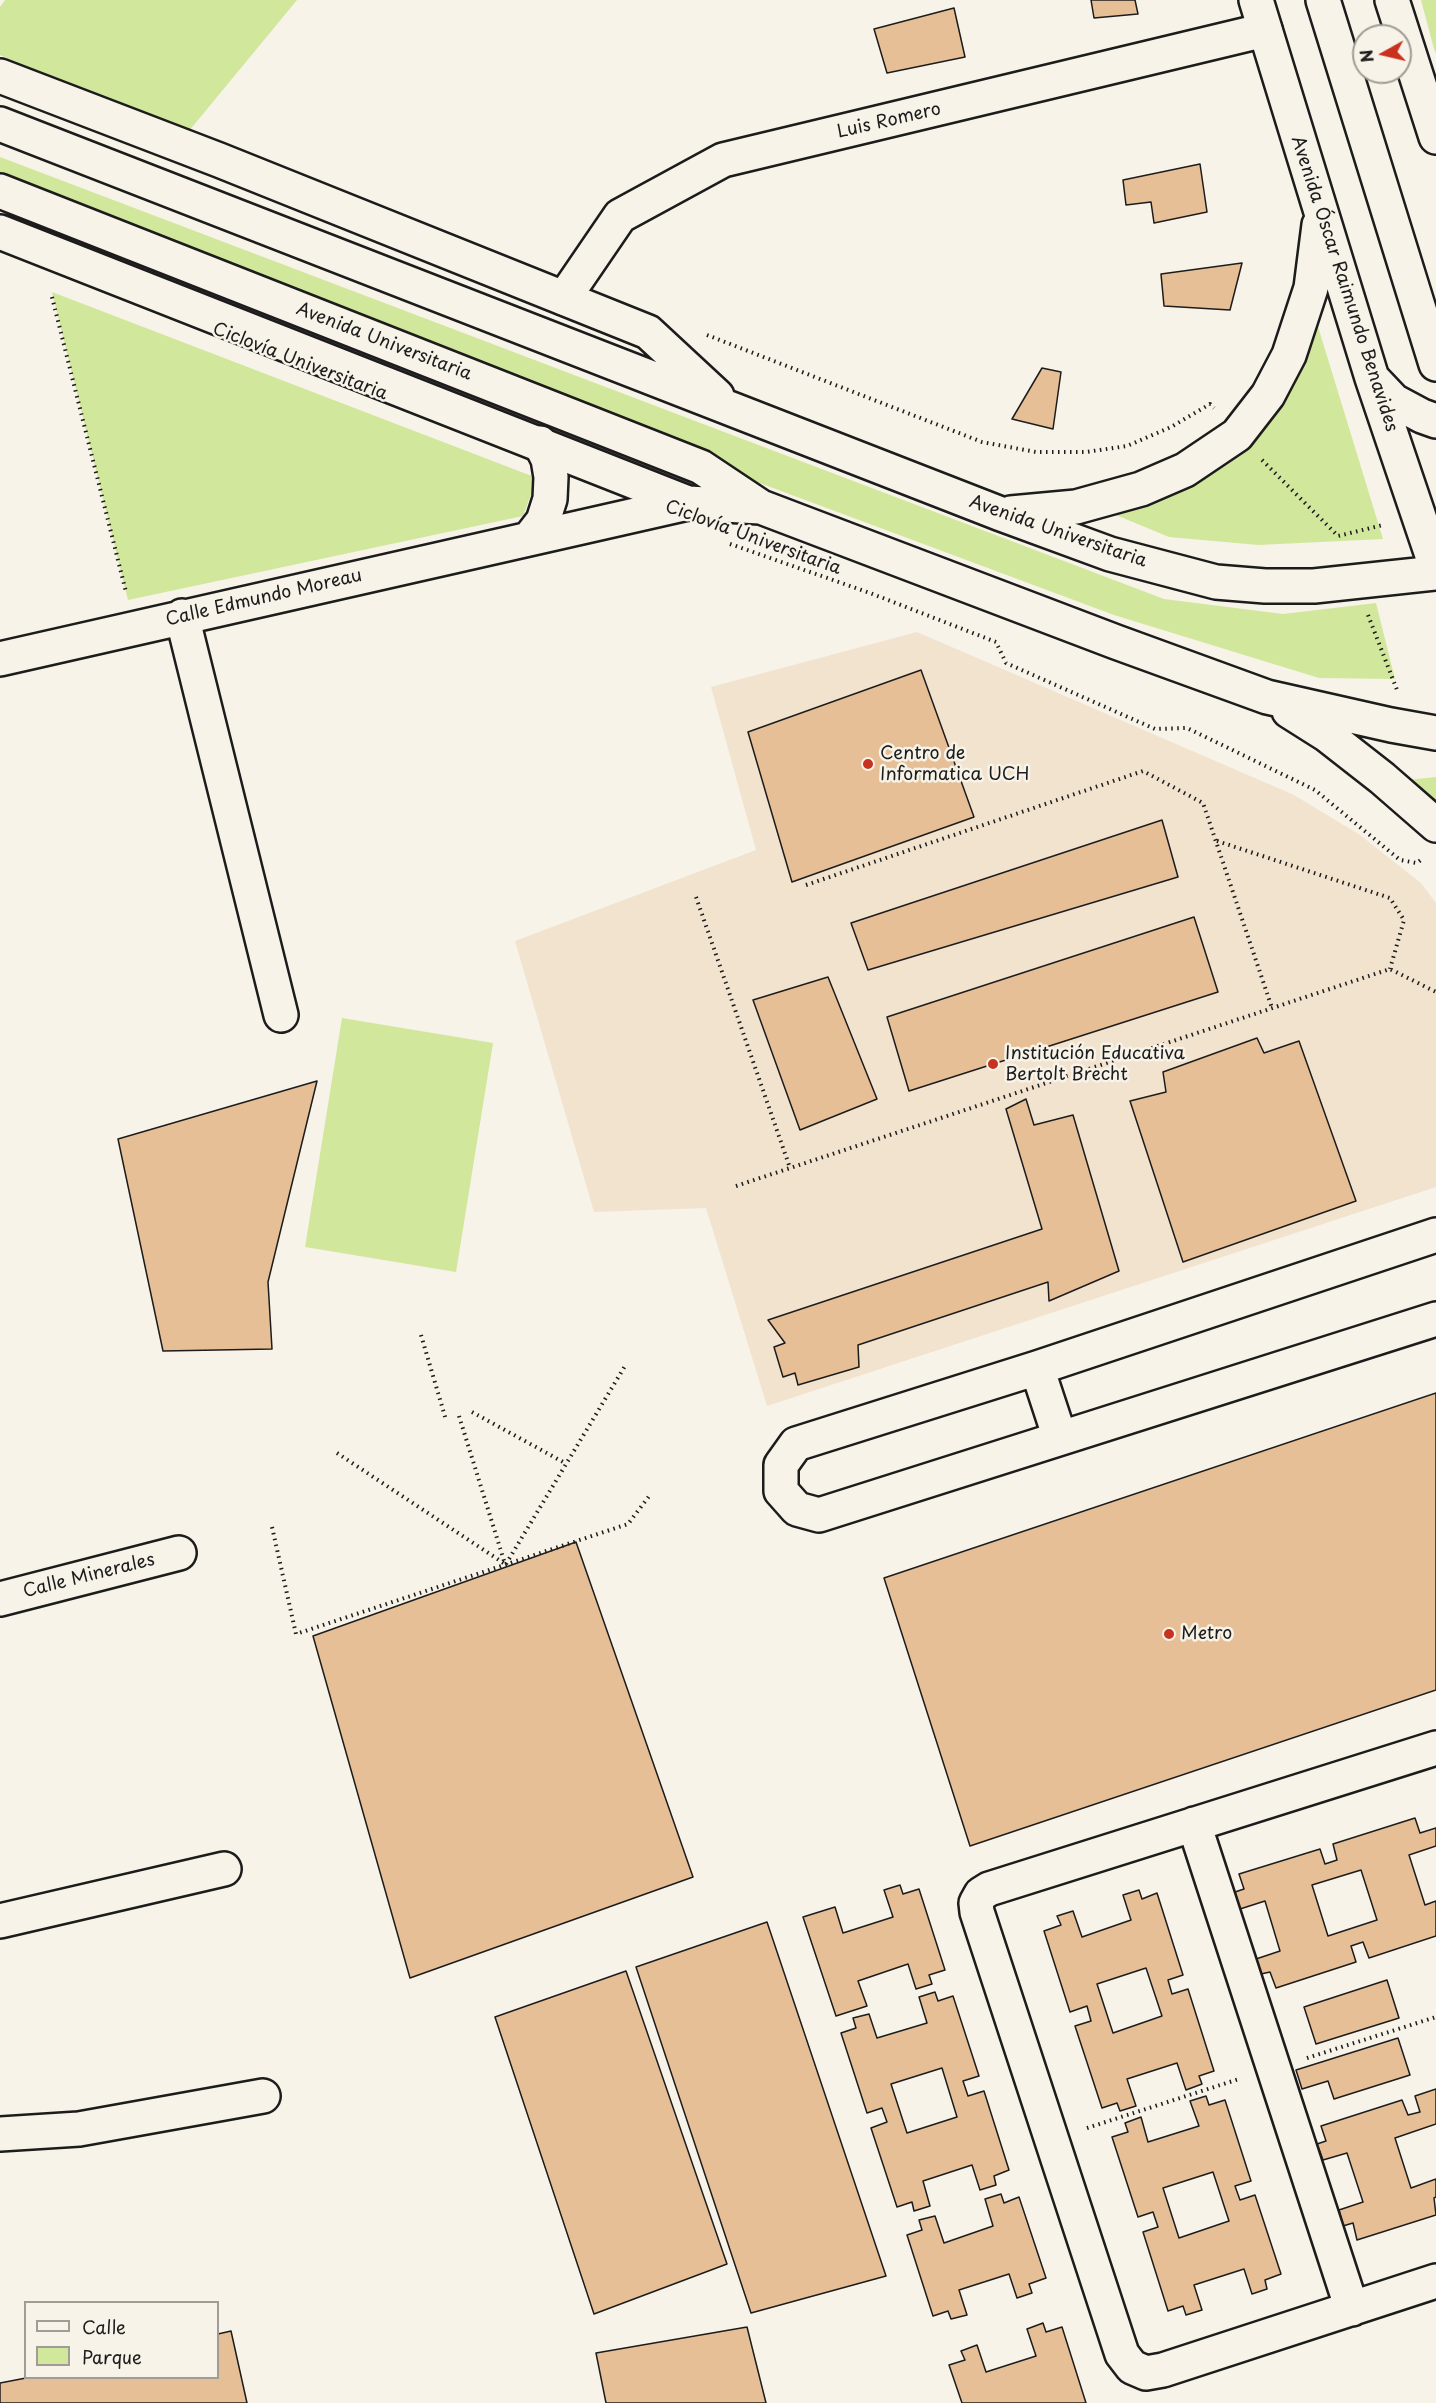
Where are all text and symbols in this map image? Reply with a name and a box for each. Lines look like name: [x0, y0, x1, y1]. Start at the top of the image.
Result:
north arrow: [1352, 24, 1412, 84]
text: N: [1353, 48, 1379, 64]
street label: Luis Romero: [835, 99, 943, 143]
street label: Avenida Óscar Raimundo Benavides: [1286, 133, 1402, 435]
street label: Avenida Universitaria: [293, 299, 475, 385]
street label: Ciclovía Universitaria: [209, 319, 391, 405]
street label: Avenida Universitaria: [966, 491, 1150, 573]
street label: Ciclovía Universitaria: [662, 496, 844, 580]
street label: Calle Edmundo Moreau: [164, 565, 364, 631]
place label: Centro de Informatica UCH: [880, 743, 1029, 786]
marker: Centro de Informatica UCH: [861, 757, 875, 771]
place label: Institución Educativa Bertolt Brecht: [1005, 1043, 1185, 1086]
marker: Institución Educativa Bertolt Brecht: [986, 1057, 1000, 1071]
street label: Calle Minerales: [21, 1549, 157, 1603]
place label: Metro: [1181, 1623, 1232, 1645]
marker: Metro: [1162, 1627, 1176, 1641]
legend: [24, 2301, 219, 2379]
text: Calle: [82, 2313, 126, 2340]
text: Parque: [82, 2343, 142, 2370]

